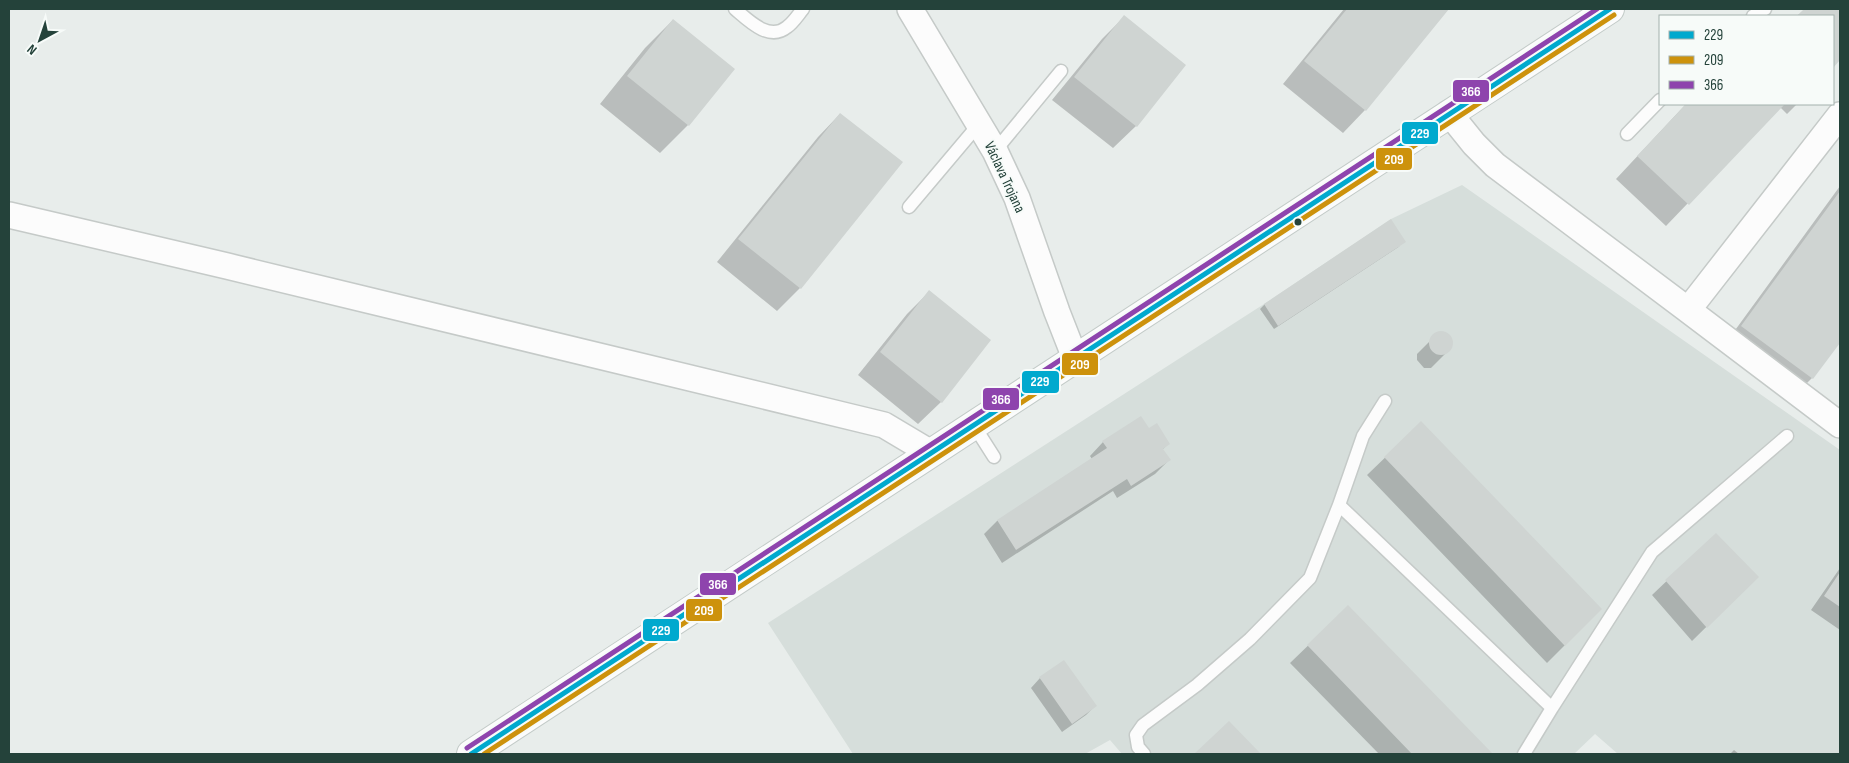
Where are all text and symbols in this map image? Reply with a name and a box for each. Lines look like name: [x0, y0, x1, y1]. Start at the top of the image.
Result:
north arrow: [15, 15, 65, 65]
legend: [1659, 15, 1834, 105]
text: 229: [1704, 26, 1723, 45]
text: N: [24, 41, 40, 58]
text: 209: [1704, 51, 1724, 70]
text: 366: [1704, 76, 1723, 95]
line badge: 366: [1452, 79, 1490, 103]
text: 366: [1461, 83, 1481, 100]
line badge: 229: [1401, 121, 1439, 145]
text: 229: [1411, 125, 1430, 142]
street label: Václava Trojana: [980, 139, 1029, 216]
line badge: 209: [1375, 147, 1413, 171]
text: 209: [1384, 151, 1404, 168]
unlabelled marker: [1293, 217, 1303, 227]
line badge: 209: [1061, 352, 1099, 376]
text: 209: [1070, 356, 1090, 373]
line badge: 229: [1021, 370, 1060, 394]
text: 229: [1031, 373, 1050, 390]
line badge: 366: [982, 387, 1020, 411]
text: 366: [991, 391, 1011, 408]
line badge: 366: [699, 572, 737, 596]
text: 366: [708, 576, 728, 593]
line badge: 209: [685, 598, 723, 622]
text: 209: [694, 602, 714, 619]
line badge: 229: [642, 618, 680, 642]
text: 229: [652, 622, 671, 639]

